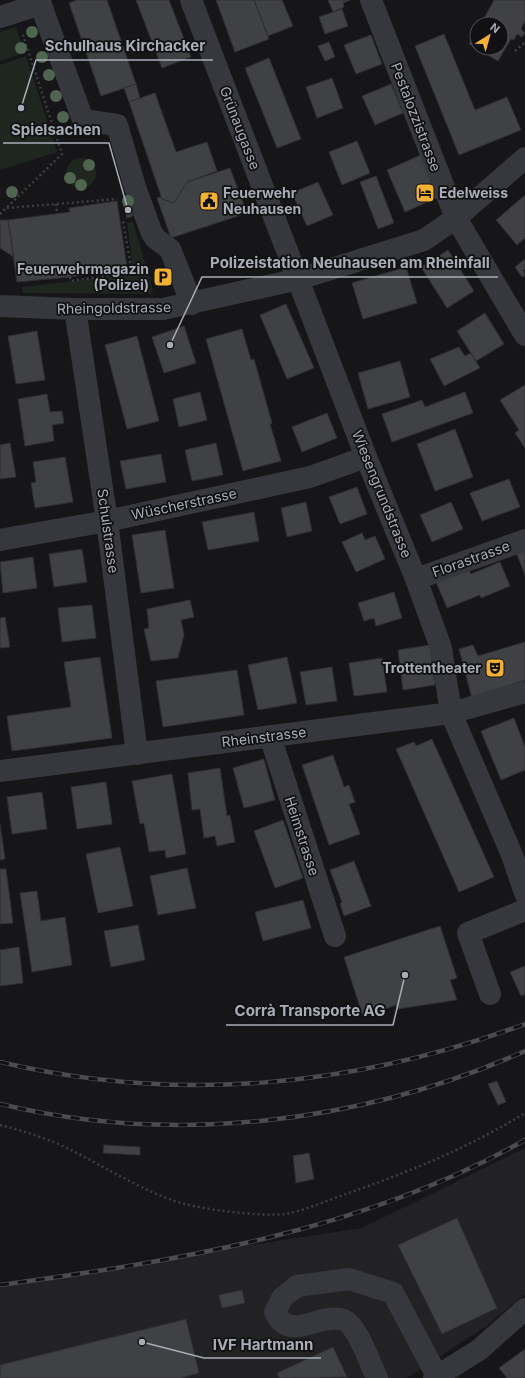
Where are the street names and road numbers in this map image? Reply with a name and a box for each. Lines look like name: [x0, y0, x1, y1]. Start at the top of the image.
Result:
street label: Pestalozzistrasse: [388, 60, 445, 174]
street label: Grünaugasse: [217, 84, 264, 172]
street label: Rheingoldstrasse: [57, 298, 171, 317]
street label: Wiesengrundstrasse: [349, 427, 416, 560]
street label: Wüscherstrasse: [130, 484, 238, 523]
street label: Schulstrasse: [94, 488, 123, 574]
street label: Florastrasse: [430, 537, 512, 580]
street label: Rheinstrasse: [221, 723, 307, 750]
street label: Heimstrasse: [282, 794, 323, 878]

